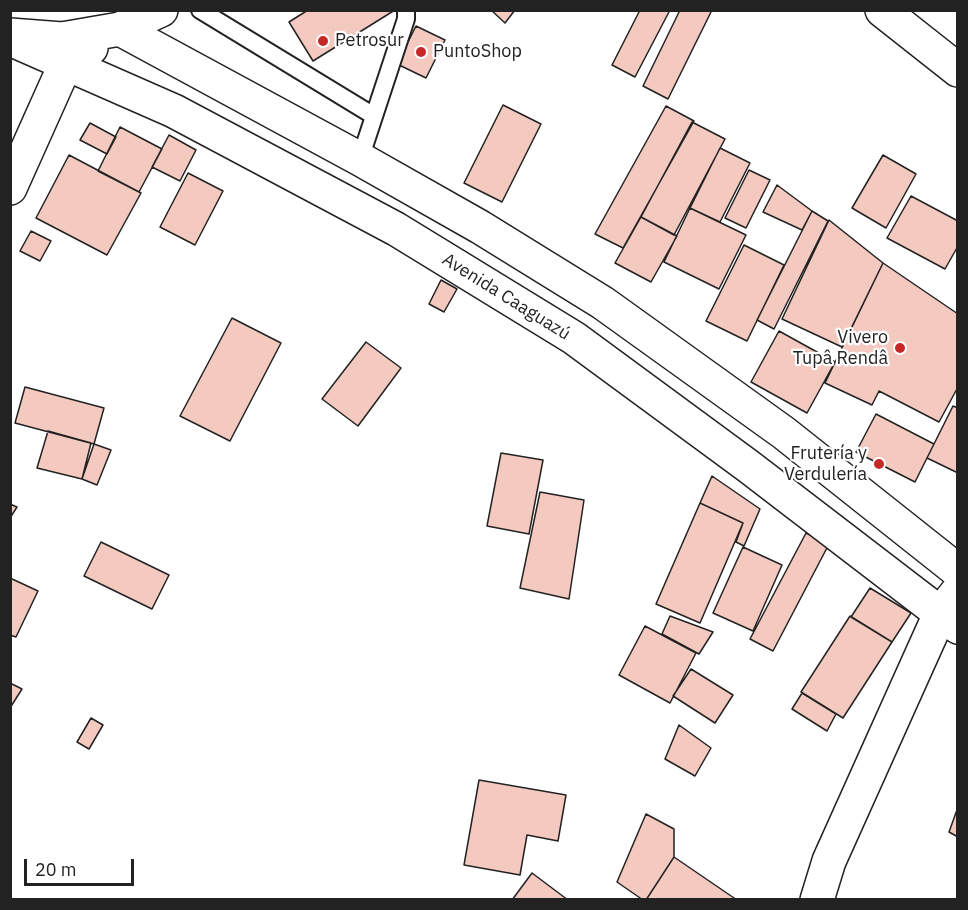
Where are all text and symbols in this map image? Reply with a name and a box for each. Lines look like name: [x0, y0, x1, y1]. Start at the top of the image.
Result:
place label: Petrosur: [335, 30, 404, 52]
marker: Petrosur: [316, 34, 330, 48]
place label: PuntoShop: [433, 41, 522, 63]
marker: PuntoShop: [414, 45, 428, 59]
street label: Avenida Caaguazú: [438, 249, 574, 345]
place label: Vivero Tupâ Rendâ: [793, 327, 888, 370]
marker: Vivero Tupâ Rendâ: [893, 341, 907, 355]
place label: Frutería y Verdulería: [784, 443, 867, 486]
marker: Frutería y Verdulería: [872, 457, 886, 471]
scale bar: [27, 847, 136, 885]
text: 20 m: [35, 858, 77, 881]

